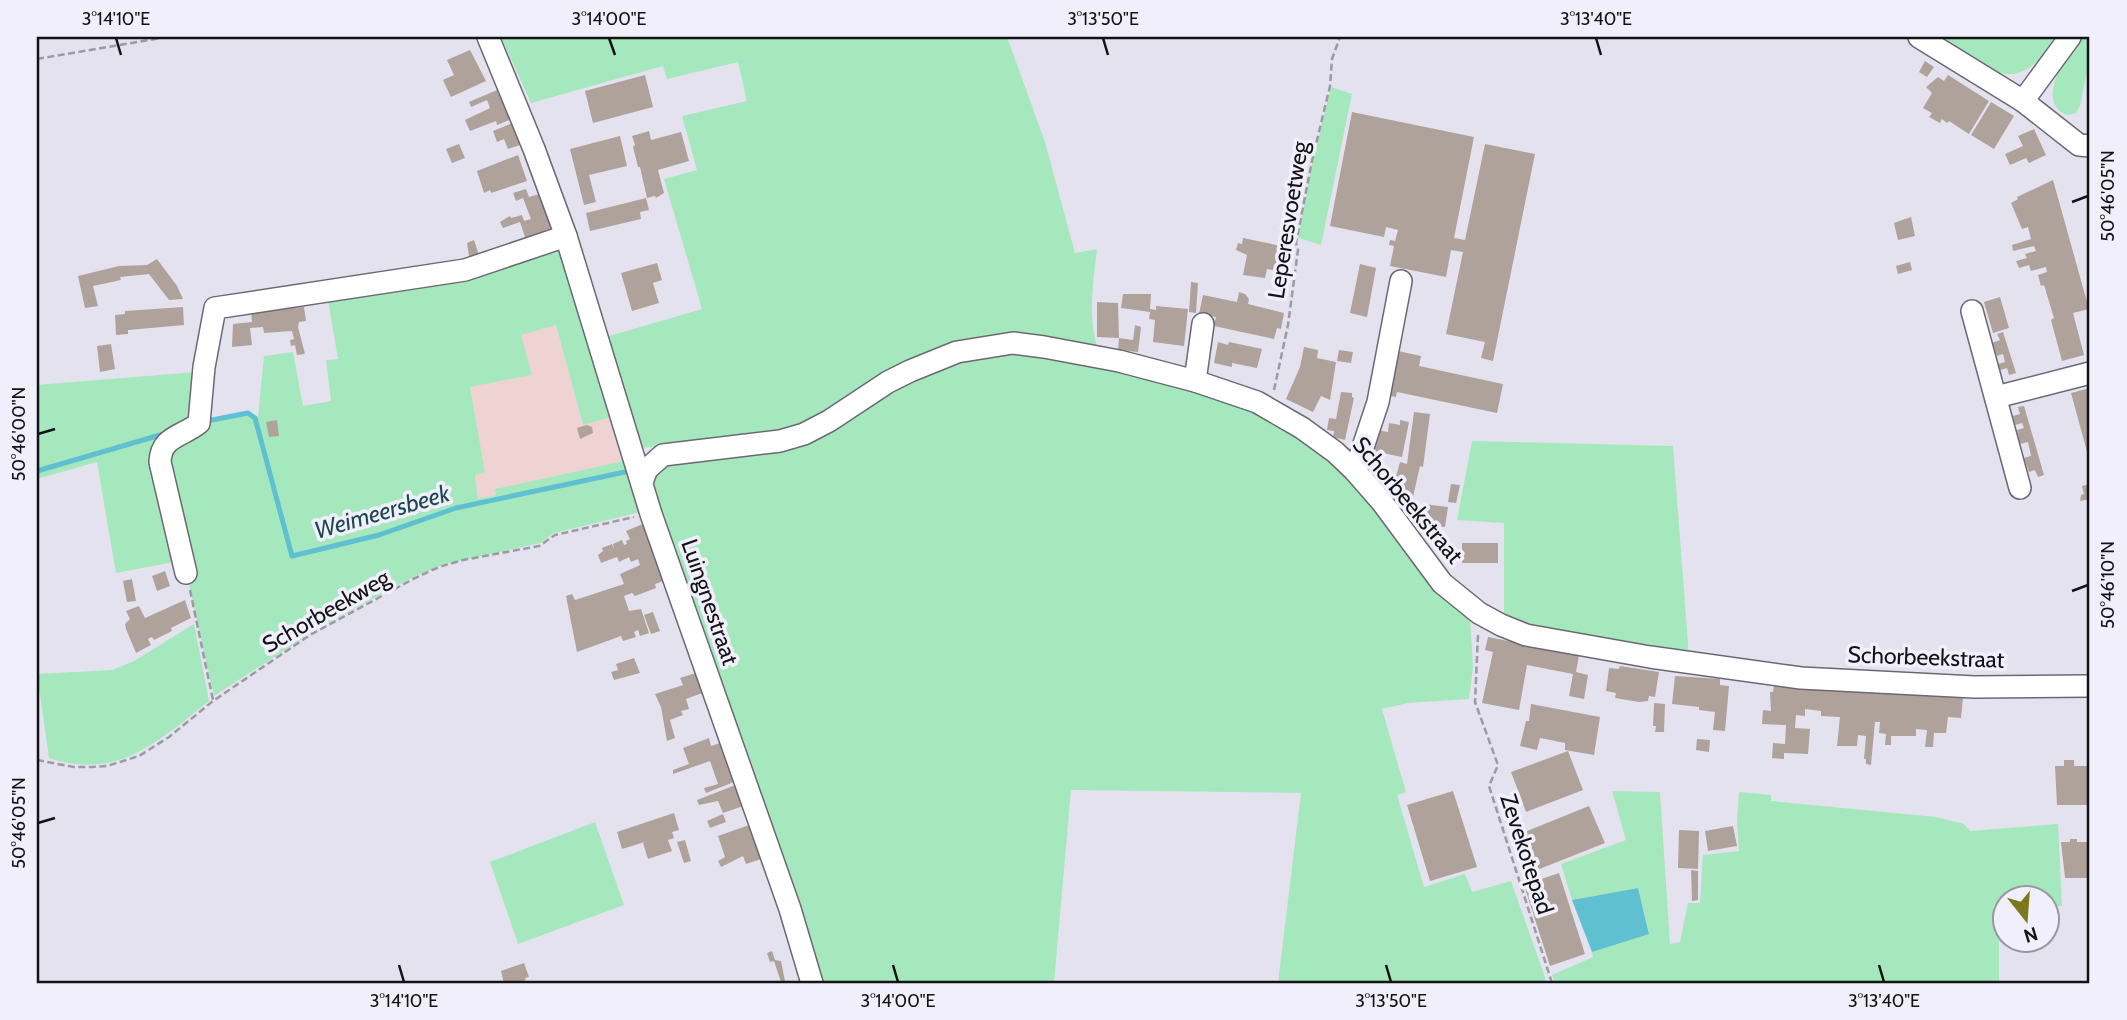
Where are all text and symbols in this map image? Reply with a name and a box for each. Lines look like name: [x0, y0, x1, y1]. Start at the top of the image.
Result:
text: 3°14'10"E: [82, 8, 150, 30]
text: 3°14'00"E: [571, 8, 647, 30]
text: 3°13'50"E: [1067, 8, 1139, 30]
text: 3°13'40"E: [1560, 8, 1632, 30]
street label: Leperesvoetweg: [1262, 139, 1314, 301]
text: 50°46'05"N: [2097, 150, 2119, 242]
text: 50°46'00"N: [8, 387, 30, 481]
street label: Schorbeekstraat: [1347, 431, 1469, 569]
water label: Weimeersbeek: [311, 478, 453, 545]
street label: Luingnestraat: [675, 535, 745, 669]
text: 50°46'10"N: [2097, 541, 2119, 629]
street label: Schorbeekweg: [257, 563, 395, 659]
street label: Schorbeekstraat: [1847, 640, 2005, 674]
text: 50°46'05"N: [8, 777, 30, 869]
street label: Zevekotepad: [1494, 790, 1560, 918]
north arrow: [1990, 884, 2060, 954]
text: N: [2021, 922, 2041, 948]
text: 3°14'10"E: [370, 990, 438, 1012]
text: 3°14'00"E: [860, 990, 936, 1012]
text: 3°13'50"E: [1355, 990, 1427, 1012]
text: 3°13'40"E: [1848, 990, 1920, 1012]

